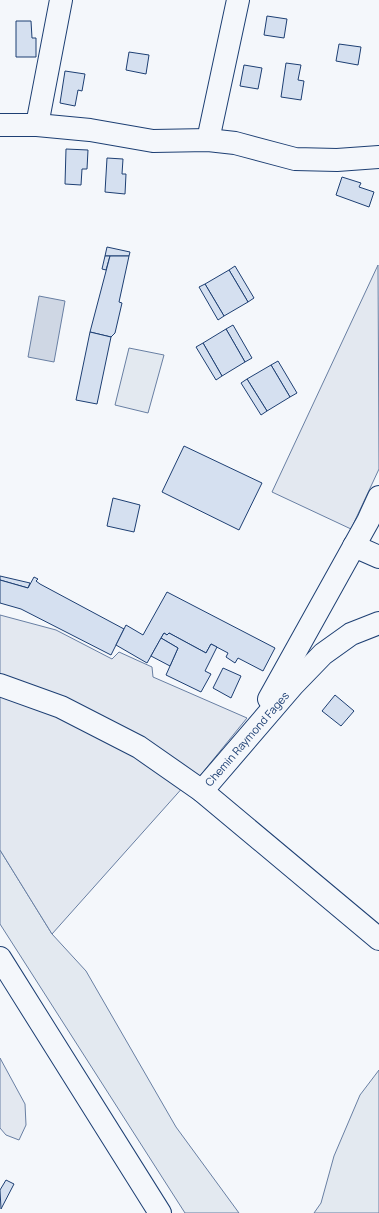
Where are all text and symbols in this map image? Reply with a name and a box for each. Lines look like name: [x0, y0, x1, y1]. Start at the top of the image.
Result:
street label: Chemin Raymond Fages: [201, 688, 292, 789]

